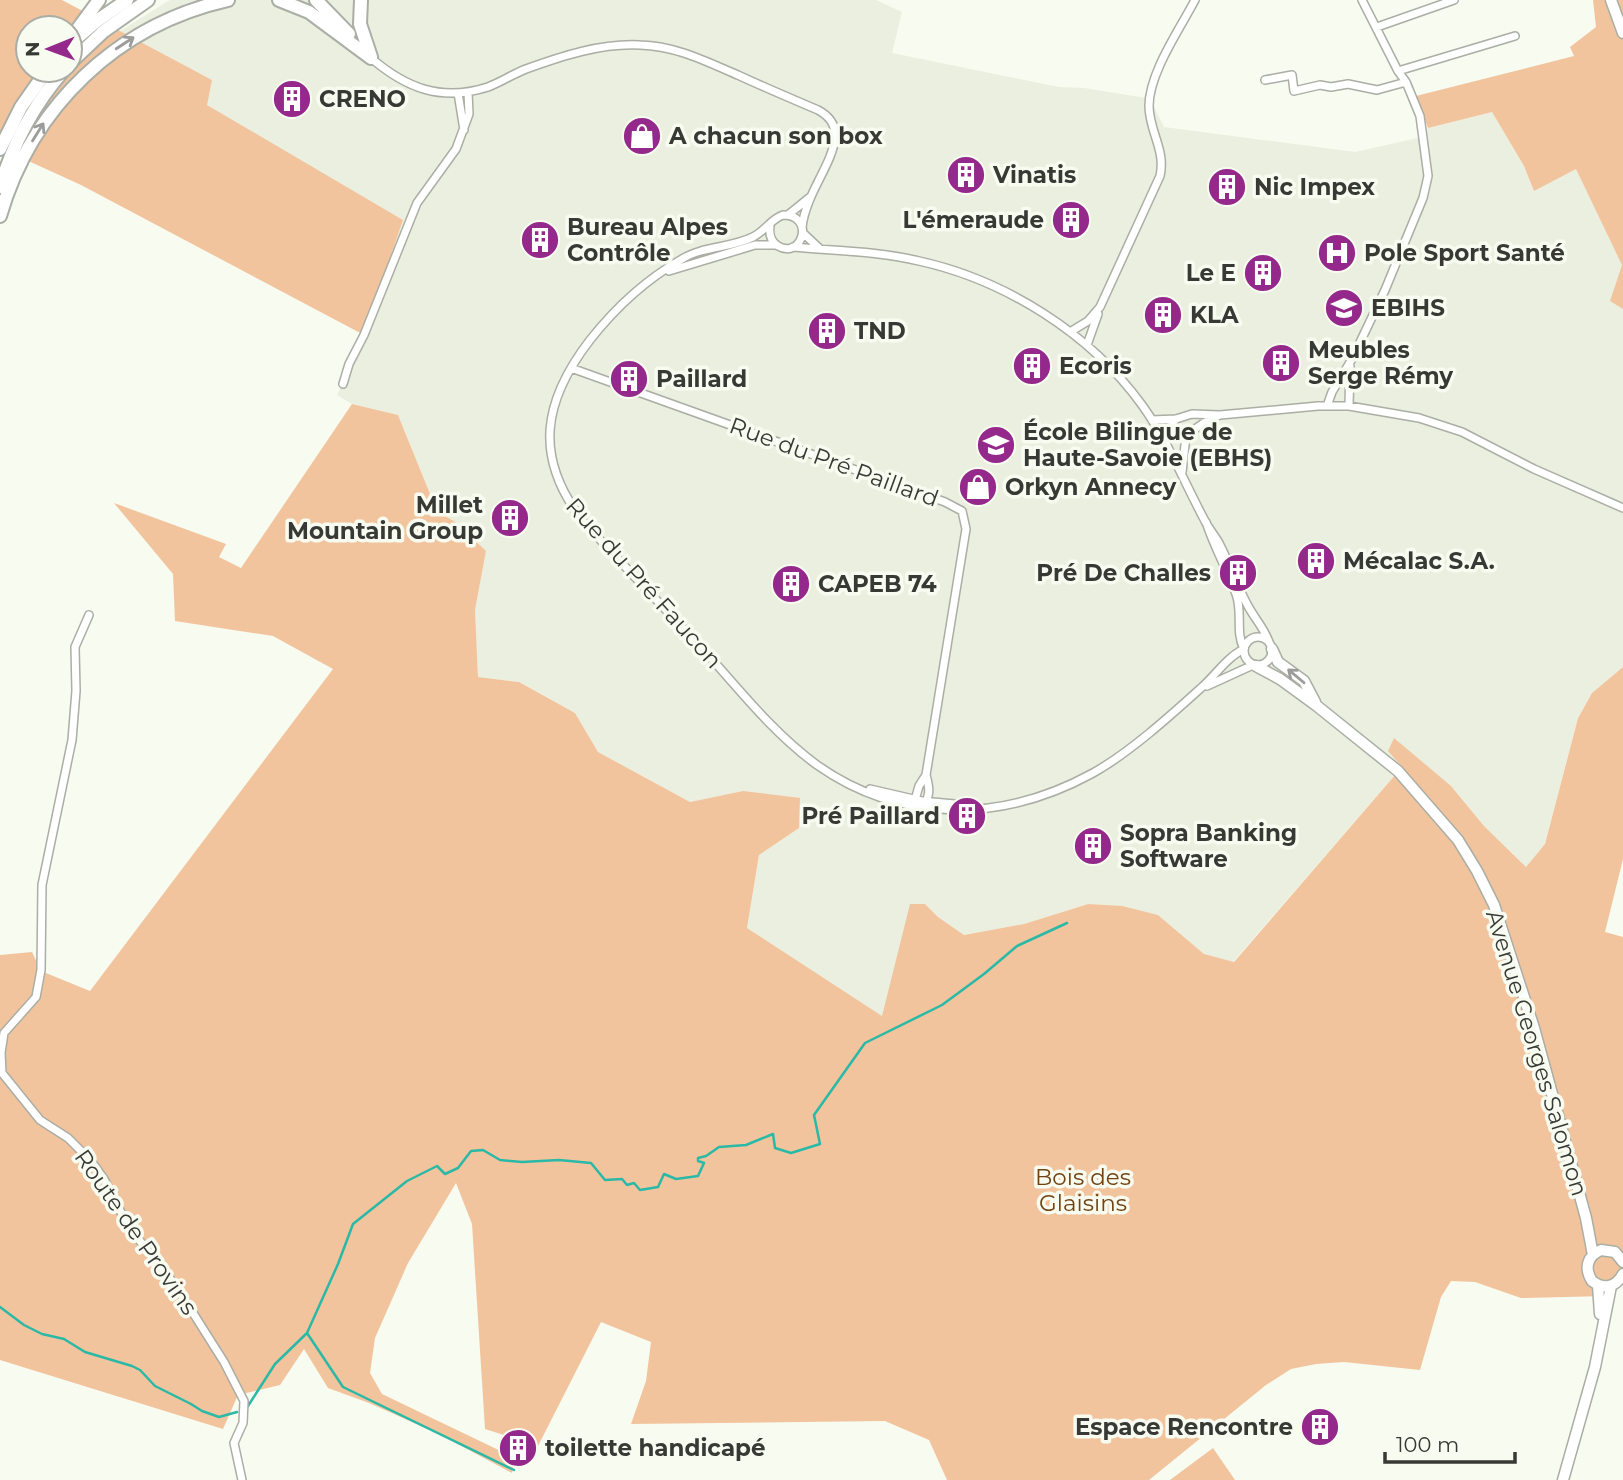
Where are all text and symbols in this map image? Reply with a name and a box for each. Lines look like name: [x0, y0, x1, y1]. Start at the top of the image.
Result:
north arrow: [14, 14, 84, 84]
one-way arrow: [115, 36, 135, 50]
text: N: [21, 41, 44, 57]
building icon: CRENO: [271, 78, 313, 120]
place label: CRENO: [319, 85, 406, 113]
shop icon: A chacun son box: [621, 115, 663, 157]
one-way arrow: [32, 122, 46, 142]
place label: A chacun son box: [668, 122, 883, 150]
building icon: Vinatis: [945, 154, 987, 196]
place label: Vinatis: [992, 161, 1076, 189]
building icon: Nic Impex: [1206, 166, 1248, 208]
place label: Nic Impex: [1254, 173, 1375, 201]
building icon: L'émeraude: [1050, 199, 1092, 241]
place label: L'émeraude: [902, 206, 1044, 234]
place label: Bureau Alpes Contrôle: [567, 213, 728, 267]
building icon: Bureau Alpes Contrôle: [519, 219, 561, 261]
hospital icon: Pole Sport Santé: [1316, 232, 1358, 274]
place label: Pole Sport Santé: [1364, 239, 1565, 267]
building icon: Le E: [1242, 252, 1284, 294]
place label: Le E: [1186, 259, 1236, 287]
school or university icon: EBIHS: [1323, 287, 1365, 329]
building icon: KLA: [1142, 294, 1184, 336]
place label: EBIHS: [1371, 294, 1445, 322]
place label: KLA: [1190, 301, 1239, 329]
building icon: TND: [806, 310, 848, 352]
place label: TND: [854, 317, 906, 345]
place label: Meubles Serge Rémy: [1308, 336, 1453, 390]
building icon: Meubles Serge Rémy: [1260, 342, 1302, 384]
building icon: Ecoris: [1011, 345, 1053, 387]
place label: Ecoris: [1059, 352, 1132, 380]
building icon: Paillard: [608, 358, 650, 400]
place label: Paillard: [656, 365, 747, 393]
street label: Rue du Pré Paillard: [726, 411, 942, 513]
place label: École Bilingue de Haute-Savoie (EBHS): [1023, 418, 1272, 472]
school or university icon: École Bilingue de Haute-Savoie (EBHS): [975, 424, 1017, 466]
shop icon: Orkyn Annecy: [957, 466, 999, 508]
place label: Orkyn Annecy: [1005, 473, 1177, 501]
place label: Millet Mountain Group: [287, 491, 483, 545]
street label: Rue du Pré Faucon: [560, 492, 728, 674]
building icon: Millet Mountain Group: [489, 497, 531, 539]
building icon: Mécalac S.A.: [1295, 540, 1337, 582]
place label: Mécalac S.A.: [1343, 547, 1495, 575]
building icon: Pré De Challes: [1217, 552, 1259, 594]
place label: Pré De Challes: [1036, 559, 1211, 587]
building icon: CAPEB 74: [770, 563, 812, 605]
place label: CAPEB 74: [818, 570, 937, 598]
one-way arrow: [1287, 669, 1305, 684]
building icon: Pré Paillard: [946, 795, 988, 837]
place label: Pré Paillard: [801, 802, 940, 830]
place label: Sopra Banking Software: [1120, 819, 1297, 873]
building icon: Sopra Banking Software: [1072, 825, 1114, 867]
street label: Avenue Georges Salomon: [1480, 907, 1594, 1199]
street label: Route de Provins: [69, 1144, 203, 1320]
park label: Bois des Glaisins: [1035, 1163, 1131, 1217]
building icon: Espace Rencontre: [1299, 1406, 1341, 1448]
place label: Espace Rencontre: [1075, 1413, 1293, 1441]
scale bar: [1385, 1420, 1514, 1464]
building icon: toilette handicapé: [497, 1427, 539, 1469]
text: 100 m: [1396, 1432, 1459, 1457]
place label: toilette handicapé: [545, 1434, 766, 1462]

